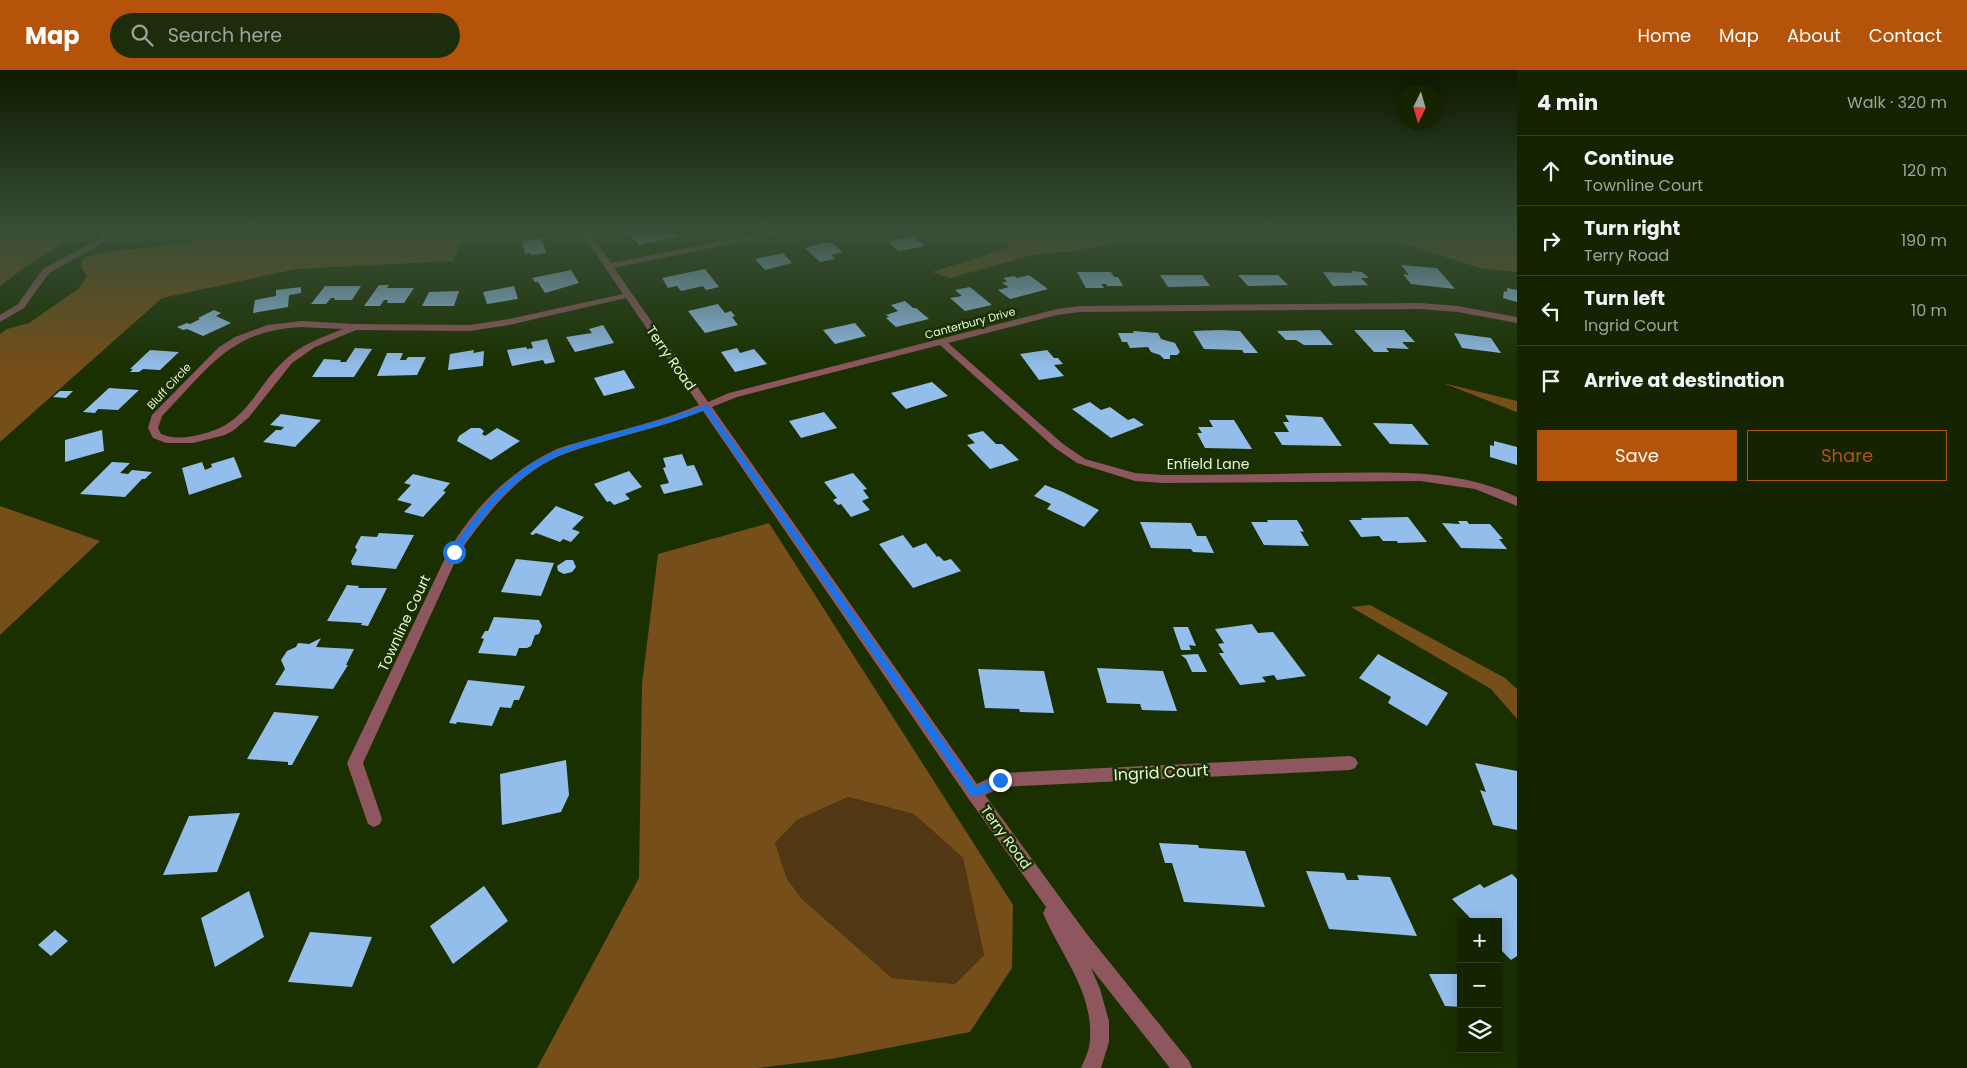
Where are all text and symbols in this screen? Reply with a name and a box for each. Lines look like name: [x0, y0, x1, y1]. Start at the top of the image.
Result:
search box: [110, 13, 460, 58]
text: Map: [25, 19, 80, 52]
icon: search: [128, 21, 156, 49]
text: Search here: [168, 22, 282, 49]
text: Home: [1637, 23, 1691, 48]
text: Map: [1719, 23, 1759, 48]
text: About: [1787, 23, 1841, 48]
text: Contact: [1869, 23, 1942, 48]
north arrow: [1397, 85, 1442, 130]
text: 4 min: [1537, 88, 1598, 117]
text: Walk · 320 m: [1847, 91, 1947, 114]
text: Continue: [1584, 145, 1674, 172]
icon: ahead: [1537, 157, 1565, 185]
text: 120 m: [1902, 159, 1947, 182]
text: Townline Court: [1584, 174, 1703, 197]
text: Turn right: [1584, 215, 1680, 242]
icon: right: [1537, 227, 1565, 255]
text: 190 m: [1901, 229, 1947, 252]
text: Terry Road: [1584, 244, 1669, 267]
text: Turn left: [1584, 285, 1665, 312]
icon: left: [1537, 297, 1565, 325]
text: 10 m: [1911, 299, 1947, 322]
street label: Canterbury Drive: [923, 303, 1017, 343]
text: Ingrid Court: [1584, 314, 1679, 337]
street label: Terry Road: [641, 322, 701, 394]
street label: Bluff Circle: [143, 359, 195, 413]
icon: arrive: [1537, 367, 1565, 395]
text: Arrive at destination: [1584, 367, 1785, 394]
button: Save: [1537, 430, 1737, 481]
button: Share: [1747, 430, 1947, 481]
street label: Enfield Lane: [1167, 454, 1250, 474]
route start: [443, 541, 466, 564]
street label: Townline Court: [373, 572, 435, 674]
street label: Ingrid Court: [1113, 759, 1209, 786]
route end: [989, 769, 1012, 792]
street label: Terry Road: [976, 801, 1036, 873]
map controls: [1457, 918, 1502, 1053]
button: +: [1457, 918, 1502, 963]
button: −: [1457, 963, 1502, 1008]
button: layers: [1457, 1008, 1502, 1053]

